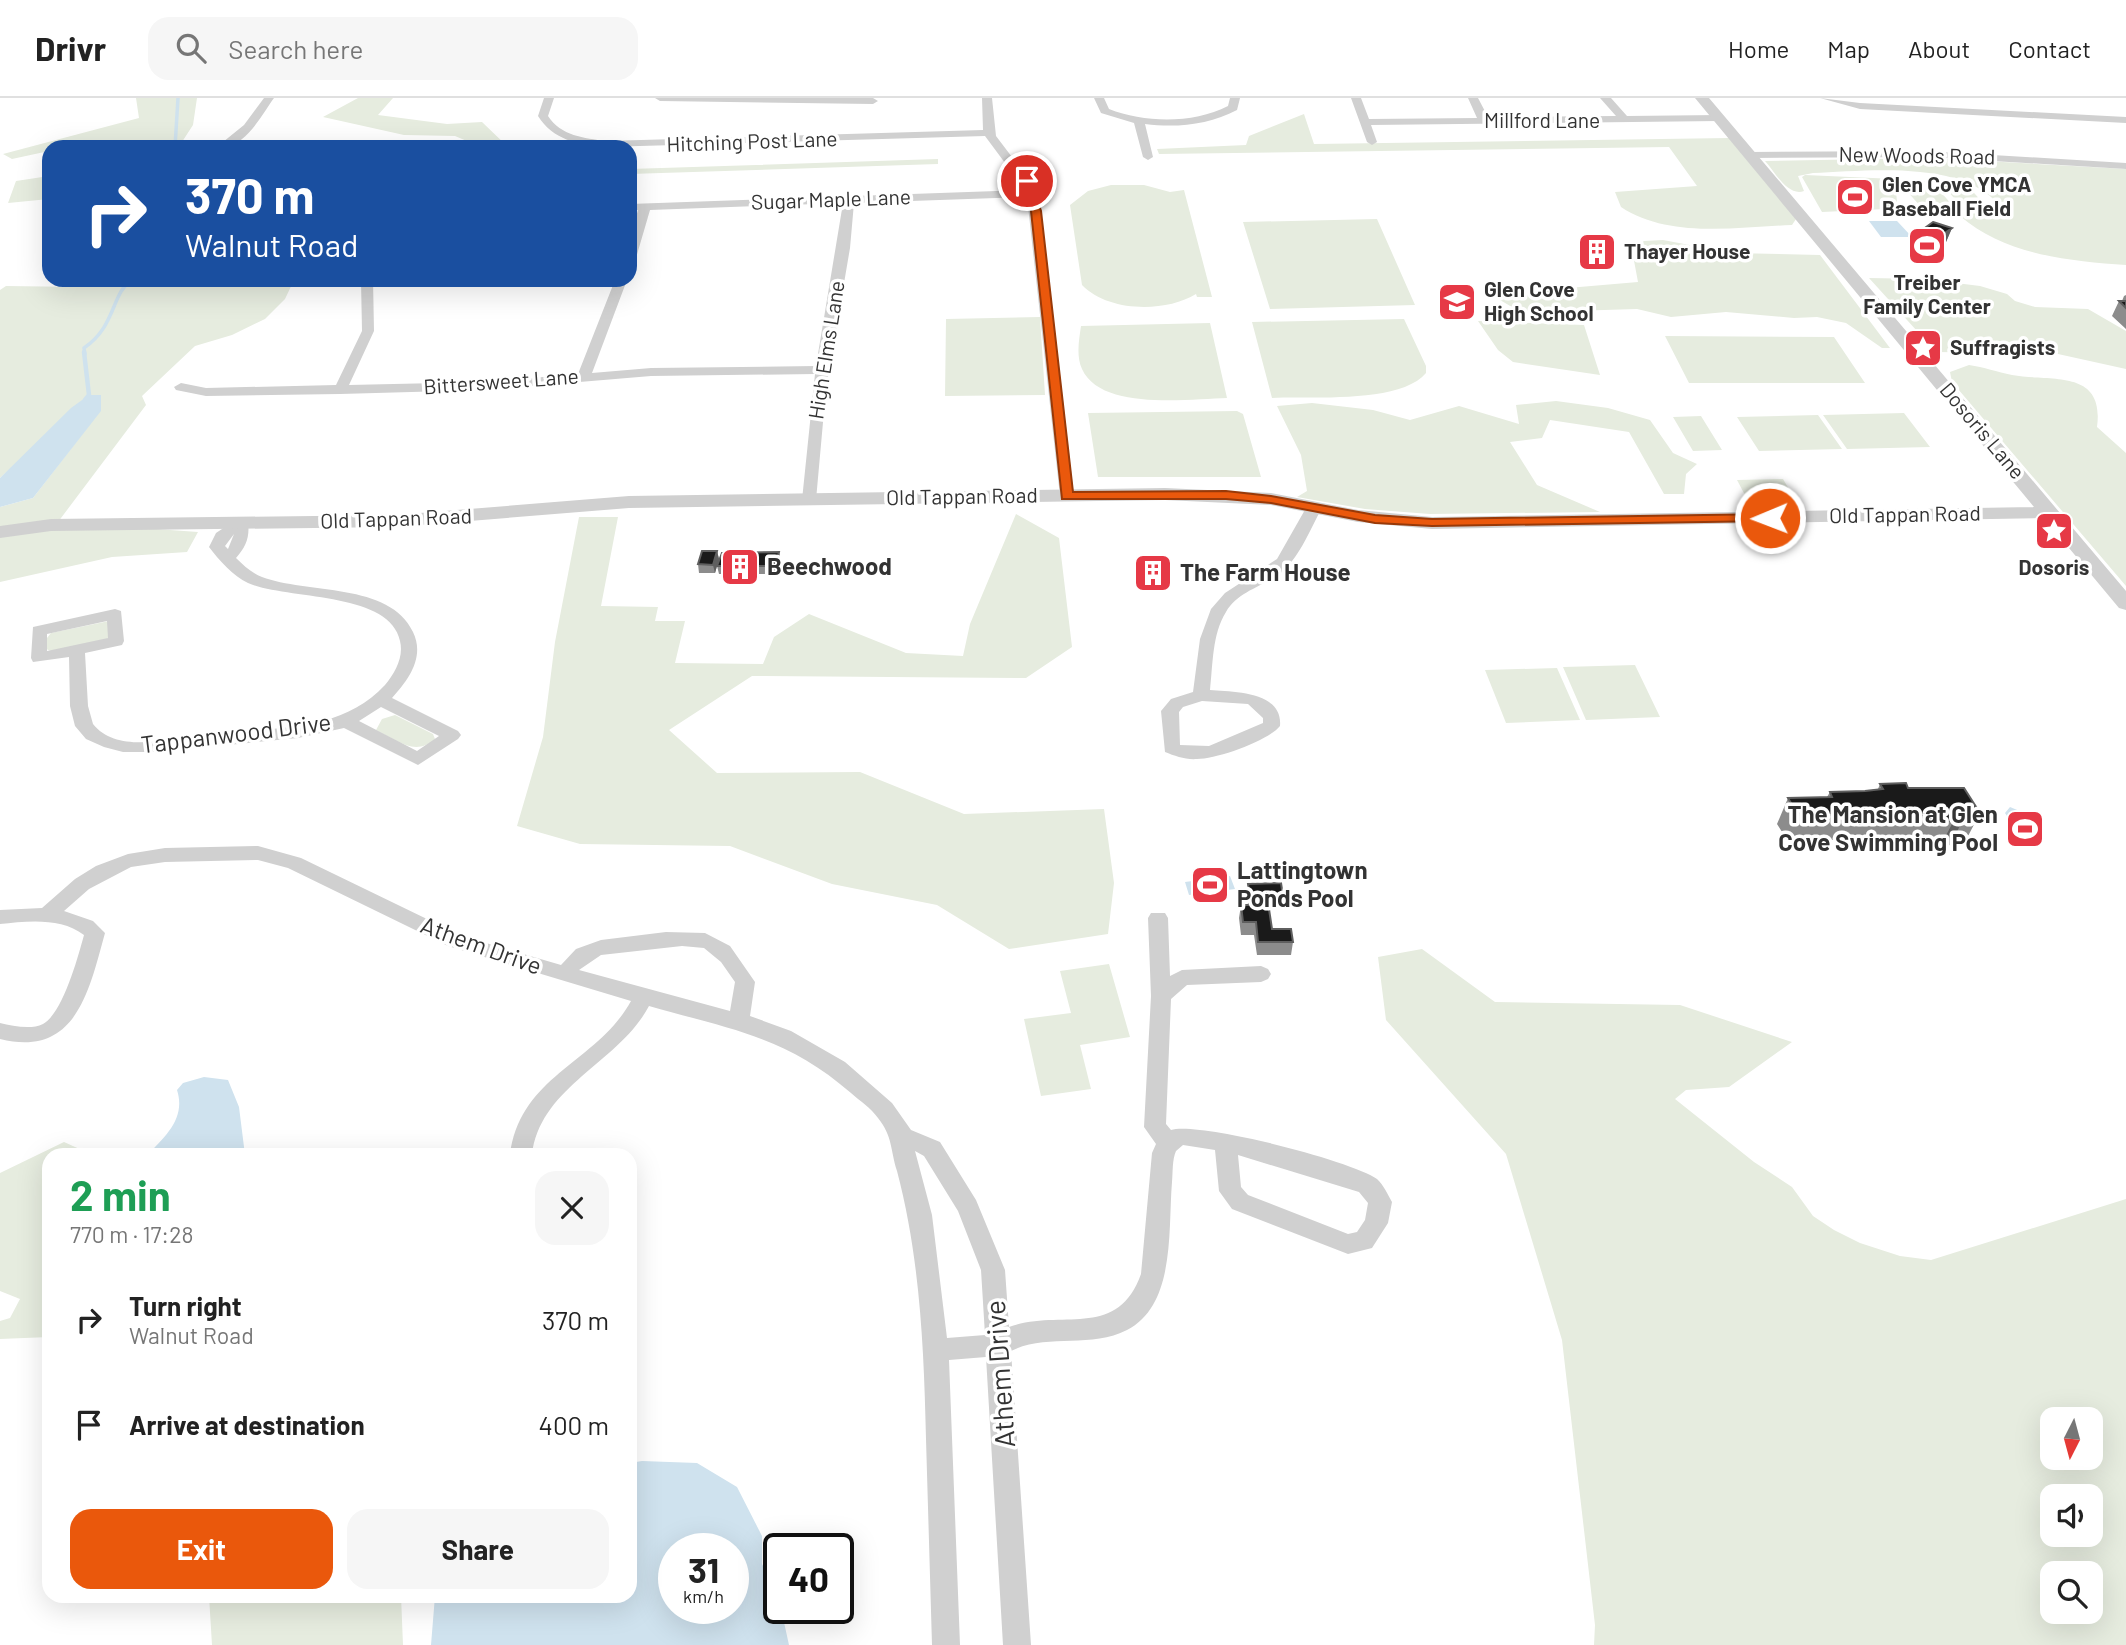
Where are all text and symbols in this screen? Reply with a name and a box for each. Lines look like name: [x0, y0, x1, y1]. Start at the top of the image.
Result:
search box: [148, 17, 638, 80]
text: Drivr: [35, 28, 106, 68]
icon: search: [172, 29, 210, 67]
text: Search here: [228, 33, 363, 64]
text: Home: [1728, 34, 1789, 63]
text: Map: [1827, 34, 1870, 63]
text: About: [1908, 34, 1970, 63]
text: Contact: [2008, 34, 2091, 63]
street label: Millford Lane: [1484, 107, 1600, 132]
street label: Hitching Post Lane: [666, 125, 838, 156]
street label: New Woods Road: [1838, 141, 1996, 168]
pin: [997, 151, 1057, 211]
icon: arrive: [1008, 162, 1046, 200]
text: 370 m: [185, 165, 314, 224]
icon: right: [70, 168, 161, 259]
place label: Glen Cove YMCA Baseball Field: [1882, 171, 2031, 220]
sports icon: Glen Cove YMCA Baseball Field: [1834, 176, 1876, 218]
street label: Sugar Maple Lane: [751, 183, 911, 214]
text: Walnut Road: [185, 225, 358, 263]
sports icon: Treiber Family Center: [1906, 225, 1948, 267]
building icon: Thayer House: [1576, 231, 1618, 273]
place label: Thayer House: [1624, 238, 1751, 263]
place label: Treiber Family Center: [1863, 269, 1991, 318]
place label: Glen Cove High School: [1484, 276, 1594, 325]
street label: High Elms Lane: [802, 279, 849, 421]
school or university icon: Glen Cove High School: [1436, 281, 1478, 323]
place icon: Suffragists: [1902, 327, 1944, 369]
place label: Suffragists: [1950, 334, 2055, 359]
street label: Bittersweet Lane: [422, 363, 579, 398]
street label: Dosoris Lane: [1936, 377, 2031, 483]
position arrow: [1733, 481, 1807, 555]
street label: Old Tappan Road: [886, 482, 1038, 509]
street label: Old Tappan Road: [1829, 500, 1981, 527]
street label: Old Tappan Road: [320, 502, 472, 533]
place icon: Dosoris: [2033, 510, 2075, 552]
building icon: Beechwood: [719, 546, 761, 588]
place label: Beechwood: [767, 551, 892, 580]
building icon: The Farm House: [1132, 552, 1174, 594]
place label: Dosoris: [2019, 554, 2089, 579]
place label: The Farm House: [1180, 557, 1351, 586]
street label: Tappanwood Drive: [139, 706, 333, 759]
place label: The Mansion at Glen Cove Swimming Pool: [1778, 799, 1998, 856]
sports icon: The Mansion at Glen Cove Swimming Pool: [2004, 808, 2046, 850]
place label: Lattingtown Ponds Pool: [1237, 855, 1368, 912]
sports icon: Lattingtown Ponds Pool: [1189, 864, 1231, 906]
street label: Athem Drive: [417, 909, 546, 980]
text: 2 min: [70, 1169, 171, 1219]
button: close: [535, 1171, 609, 1245]
text: 770 m · 17:28: [70, 1220, 193, 1248]
text: Turn right: [129, 1290, 242, 1321]
street label: Athem Drive: [977, 1299, 1021, 1449]
icon: right: [70, 1301, 108, 1339]
text: 370 m: [542, 1304, 609, 1335]
text: Walnut Road: [129, 1321, 254, 1349]
icon: arrive: [70, 1406, 108, 1444]
north arrow: [2040, 1407, 2104, 1470]
map controls: [2040, 1407, 2103, 1624]
text: Arrive at destination: [129, 1409, 365, 1440]
text: 400 m: [539, 1409, 609, 1440]
button: sound: [2040, 1484, 2103, 1547]
button: Exit: [70, 1509, 333, 1589]
button: Share: [347, 1509, 609, 1589]
speed limit sign: 40: [763, 1533, 854, 1624]
text: 31: [688, 1548, 719, 1590]
button: search: [2040, 1561, 2103, 1624]
text: km/h: [683, 1585, 724, 1607]

